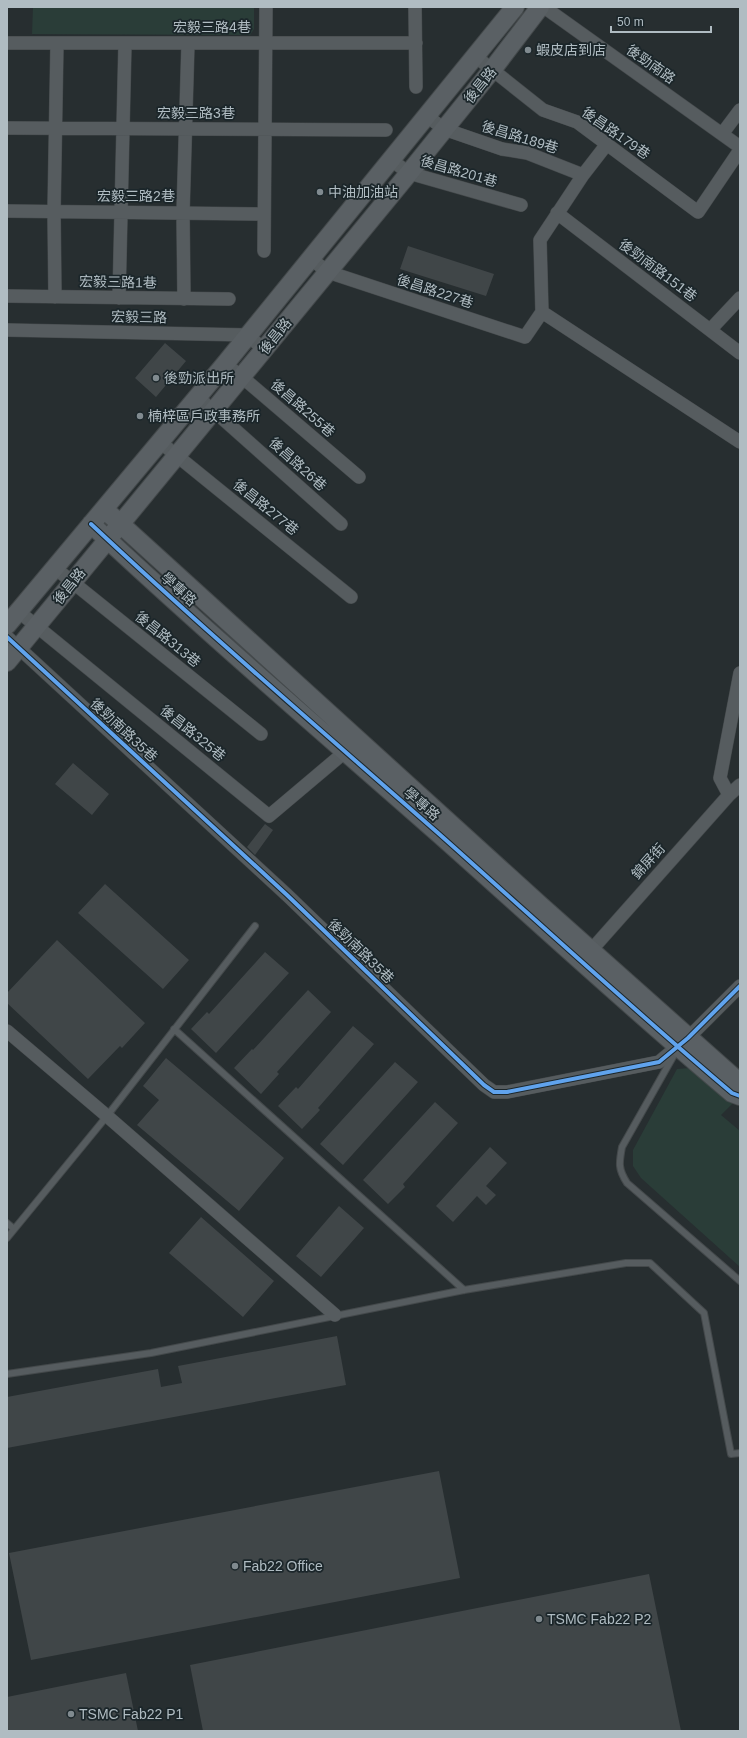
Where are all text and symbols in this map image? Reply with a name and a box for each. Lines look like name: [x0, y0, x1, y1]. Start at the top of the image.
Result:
scale bar: [611, 8, 711, 34]
text: 50 m: [617, 15, 644, 29]
street label: 宏毅三路4巷: [173, 19, 251, 35]
street label: 後勁南路: [623, 41, 679, 87]
place label: 蝦皮店到店: [536, 42, 606, 58]
marker: 蝦皮店到店: [523, 45, 533, 55]
street label: 後昌路: [461, 64, 499, 106]
street label: 後昌路179巷: [579, 104, 653, 162]
street label: 宏毅三路3巷: [157, 105, 235, 121]
street label: 後昌路189巷: [480, 118, 560, 156]
street label: 後昌路201巷: [419, 152, 499, 190]
place label: 中油加油站: [328, 184, 398, 200]
marker: 中油加油站: [315, 187, 325, 197]
street label: 宏毅三路2巷: [97, 188, 175, 204]
street label: 後勁南路151巷: [616, 236, 700, 304]
street label: 後昌路227巷: [395, 271, 475, 311]
street label: 宏毅三路1巷: [79, 273, 157, 291]
street label: 宏毅三路: [111, 309, 167, 325]
street label: 後昌路: [256, 315, 294, 357]
place label: 後勁派出所: [164, 370, 234, 386]
marker: 後勁派出所: [151, 373, 161, 383]
street label: 後昌路255巷: [268, 376, 338, 440]
place label: 楠梓區戶政事務所: [148, 408, 260, 424]
marker: 楠梓區戶政事務所: [135, 411, 145, 421]
street label: 後昌路26巷: [266, 434, 330, 494]
street label: 後昌路277巷: [230, 476, 302, 538]
street label: 後昌路: [50, 565, 88, 607]
street label: 學專路: [158, 569, 200, 609]
street label: 後昌路313巷: [132, 608, 204, 670]
street label: 後勁南路35巷: [87, 695, 161, 765]
street label: 後昌路325巷: [157, 702, 229, 764]
street label: 學專路: [401, 784, 443, 824]
street label: 錦屏街: [628, 840, 668, 882]
street label: 後勁南路35巷: [325, 916, 397, 986]
place label: Fab22 Office: [243, 1558, 323, 1574]
marker: Fab22 Office: [230, 1561, 240, 1571]
place label: TSMC Fab22 P2: [547, 1611, 651, 1627]
marker: TSMC Fab22 P2: [534, 1614, 544, 1624]
place label: TSMC Fab22 P1: [79, 1706, 183, 1722]
marker: TSMC Fab22 P1: [66, 1709, 76, 1719]

